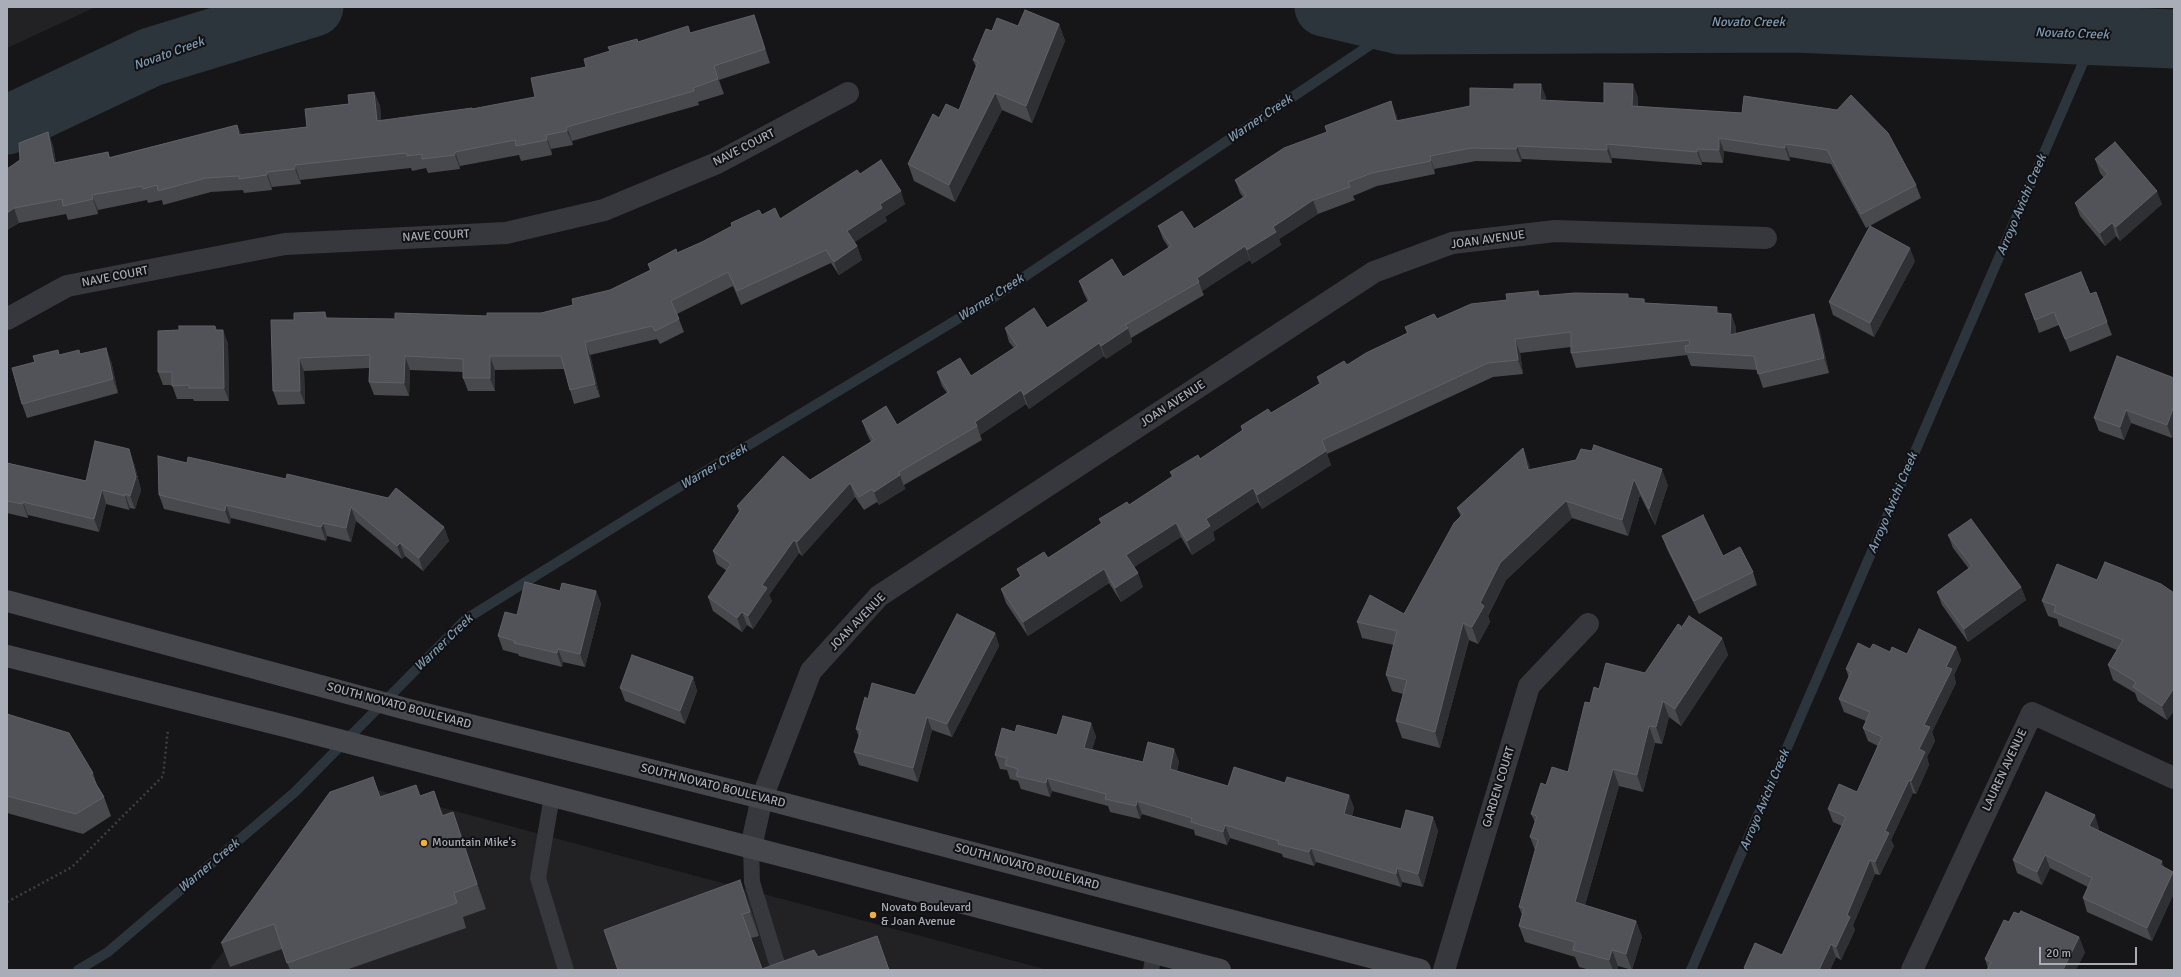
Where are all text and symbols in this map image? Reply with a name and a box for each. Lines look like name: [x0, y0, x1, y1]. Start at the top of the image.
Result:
water label: Novato Creek: [1711, 15, 1785, 31]
water label: Novato Creek: [2035, 25, 2109, 43]
water label: Novato Creek: [132, 34, 206, 74]
water label: Warner Creek: [1224, 92, 1296, 146]
street label: NAVE COURT: [711, 126, 777, 170]
water label: Arroyo Avichi Creek: [1994, 152, 2050, 258]
street label: NAVE COURT: [402, 227, 470, 245]
street label: JOAN AVENUE: [1450, 228, 1526, 252]
street label: NAVE COURT: [81, 264, 149, 290]
water label: Warner Creek: [955, 271, 1027, 325]
street label: JOAN AVENUE: [1138, 378, 1208, 430]
water label: Warner Creek: [678, 441, 750, 493]
water label: Arroyo Avichi Creek: [1865, 450, 1921, 556]
street label: JOAN AVENUE: [827, 590, 889, 654]
water label: Warner Creek: [412, 611, 476, 675]
street label: SOUTH NOVATO BOULEVARD: [325, 680, 473, 732]
street label: LAUREN AVENUE: [1980, 726, 2030, 814]
street label: GARDEN COURT: [1480, 745, 1518, 829]
water label: Arroyo Avichi Creek: [1737, 747, 1793, 853]
street label: SOUTH NOVATO BOULEVARD: [639, 761, 787, 811]
water label: Warner Creek: [175, 836, 243, 896]
place label: Mountain Mike's: [432, 836, 516, 850]
marker: Mountain Mike's: [419, 838, 429, 848]
street label: SOUTH NOVATO BOULEVARD: [953, 841, 1101, 893]
place label: Novato Boulevard & Joan Avenue: [881, 901, 971, 929]
marker: Novato Boulevard & Joan Avenue: [868, 910, 878, 920]
scale bar: [2041, 939, 2139, 965]
text: 20 m: [2046, 946, 2071, 961]

